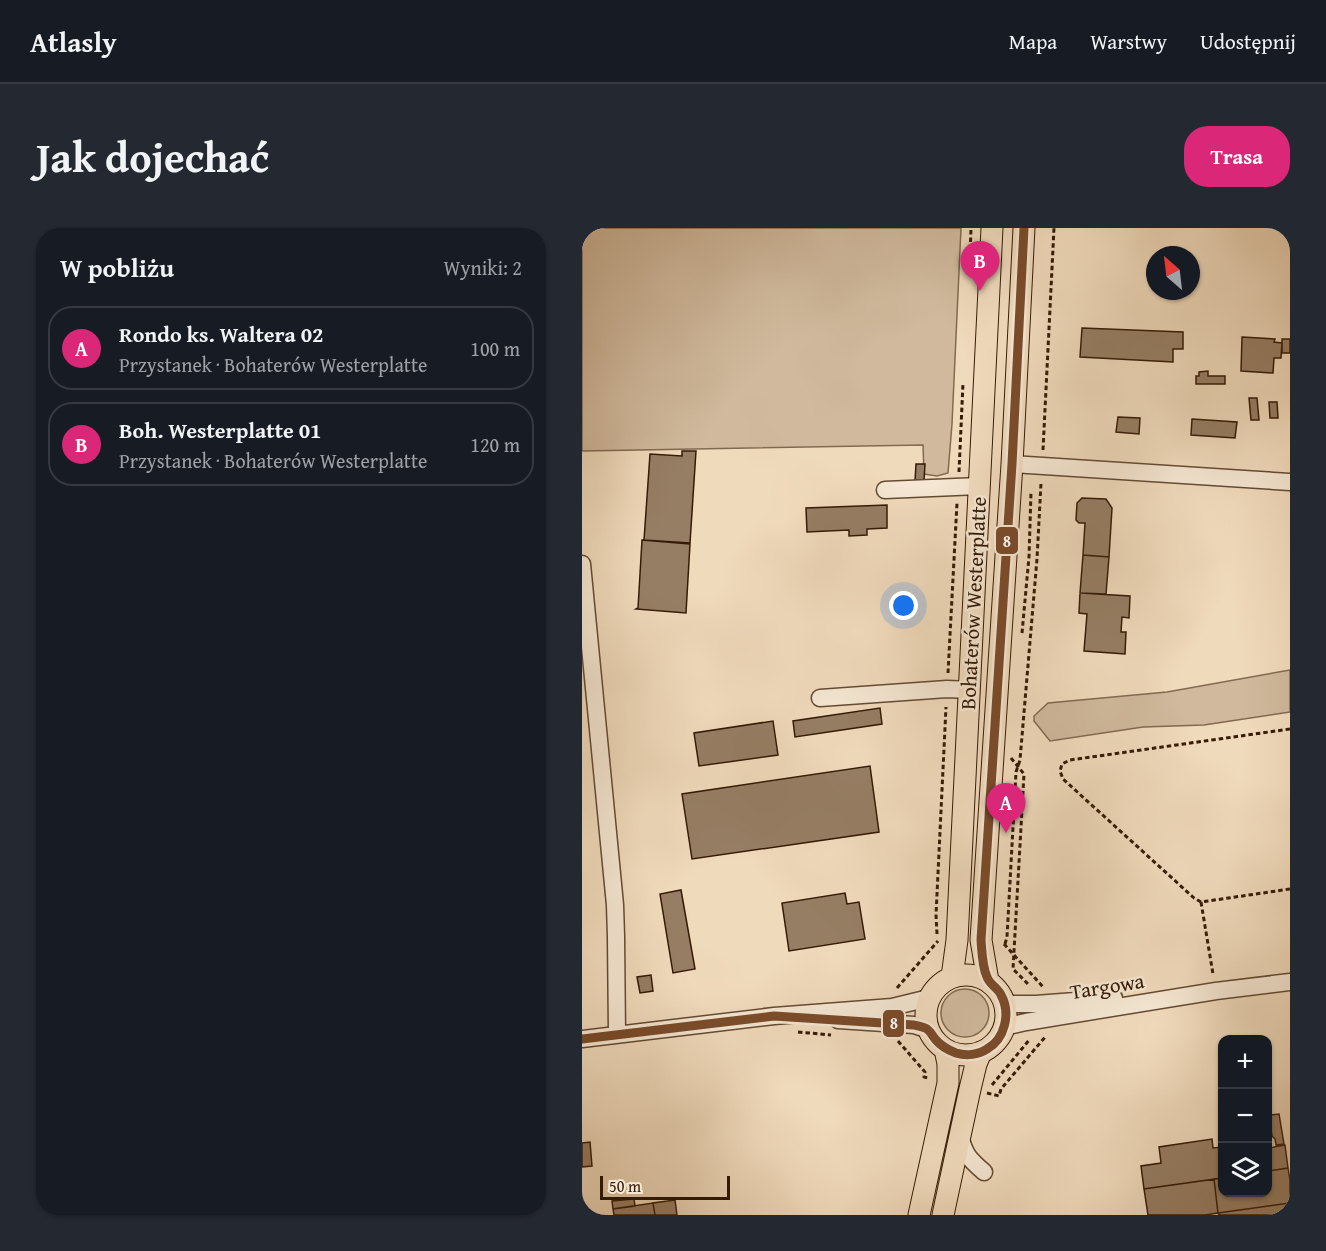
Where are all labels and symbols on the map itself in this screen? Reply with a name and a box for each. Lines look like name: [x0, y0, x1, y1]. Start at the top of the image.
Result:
pin: B: [960, 242, 1000, 291]
north arrow: [1146, 246, 1200, 300]
street label: Bohaterów Westerplatte: [952, 495, 994, 710]
line badge: 8: [995, 526, 1019, 555]
text: 8: [1003, 529, 1011, 553]
your location: [889, 591, 918, 620]
pin: A: [986, 784, 1026, 833]
street label: Targowa: [1068, 965, 1146, 1007]
line badge: 8: [882, 1009, 905, 1038]
text: 8: [890, 1011, 898, 1035]
scale bar: [600, 1173, 730, 1200]

